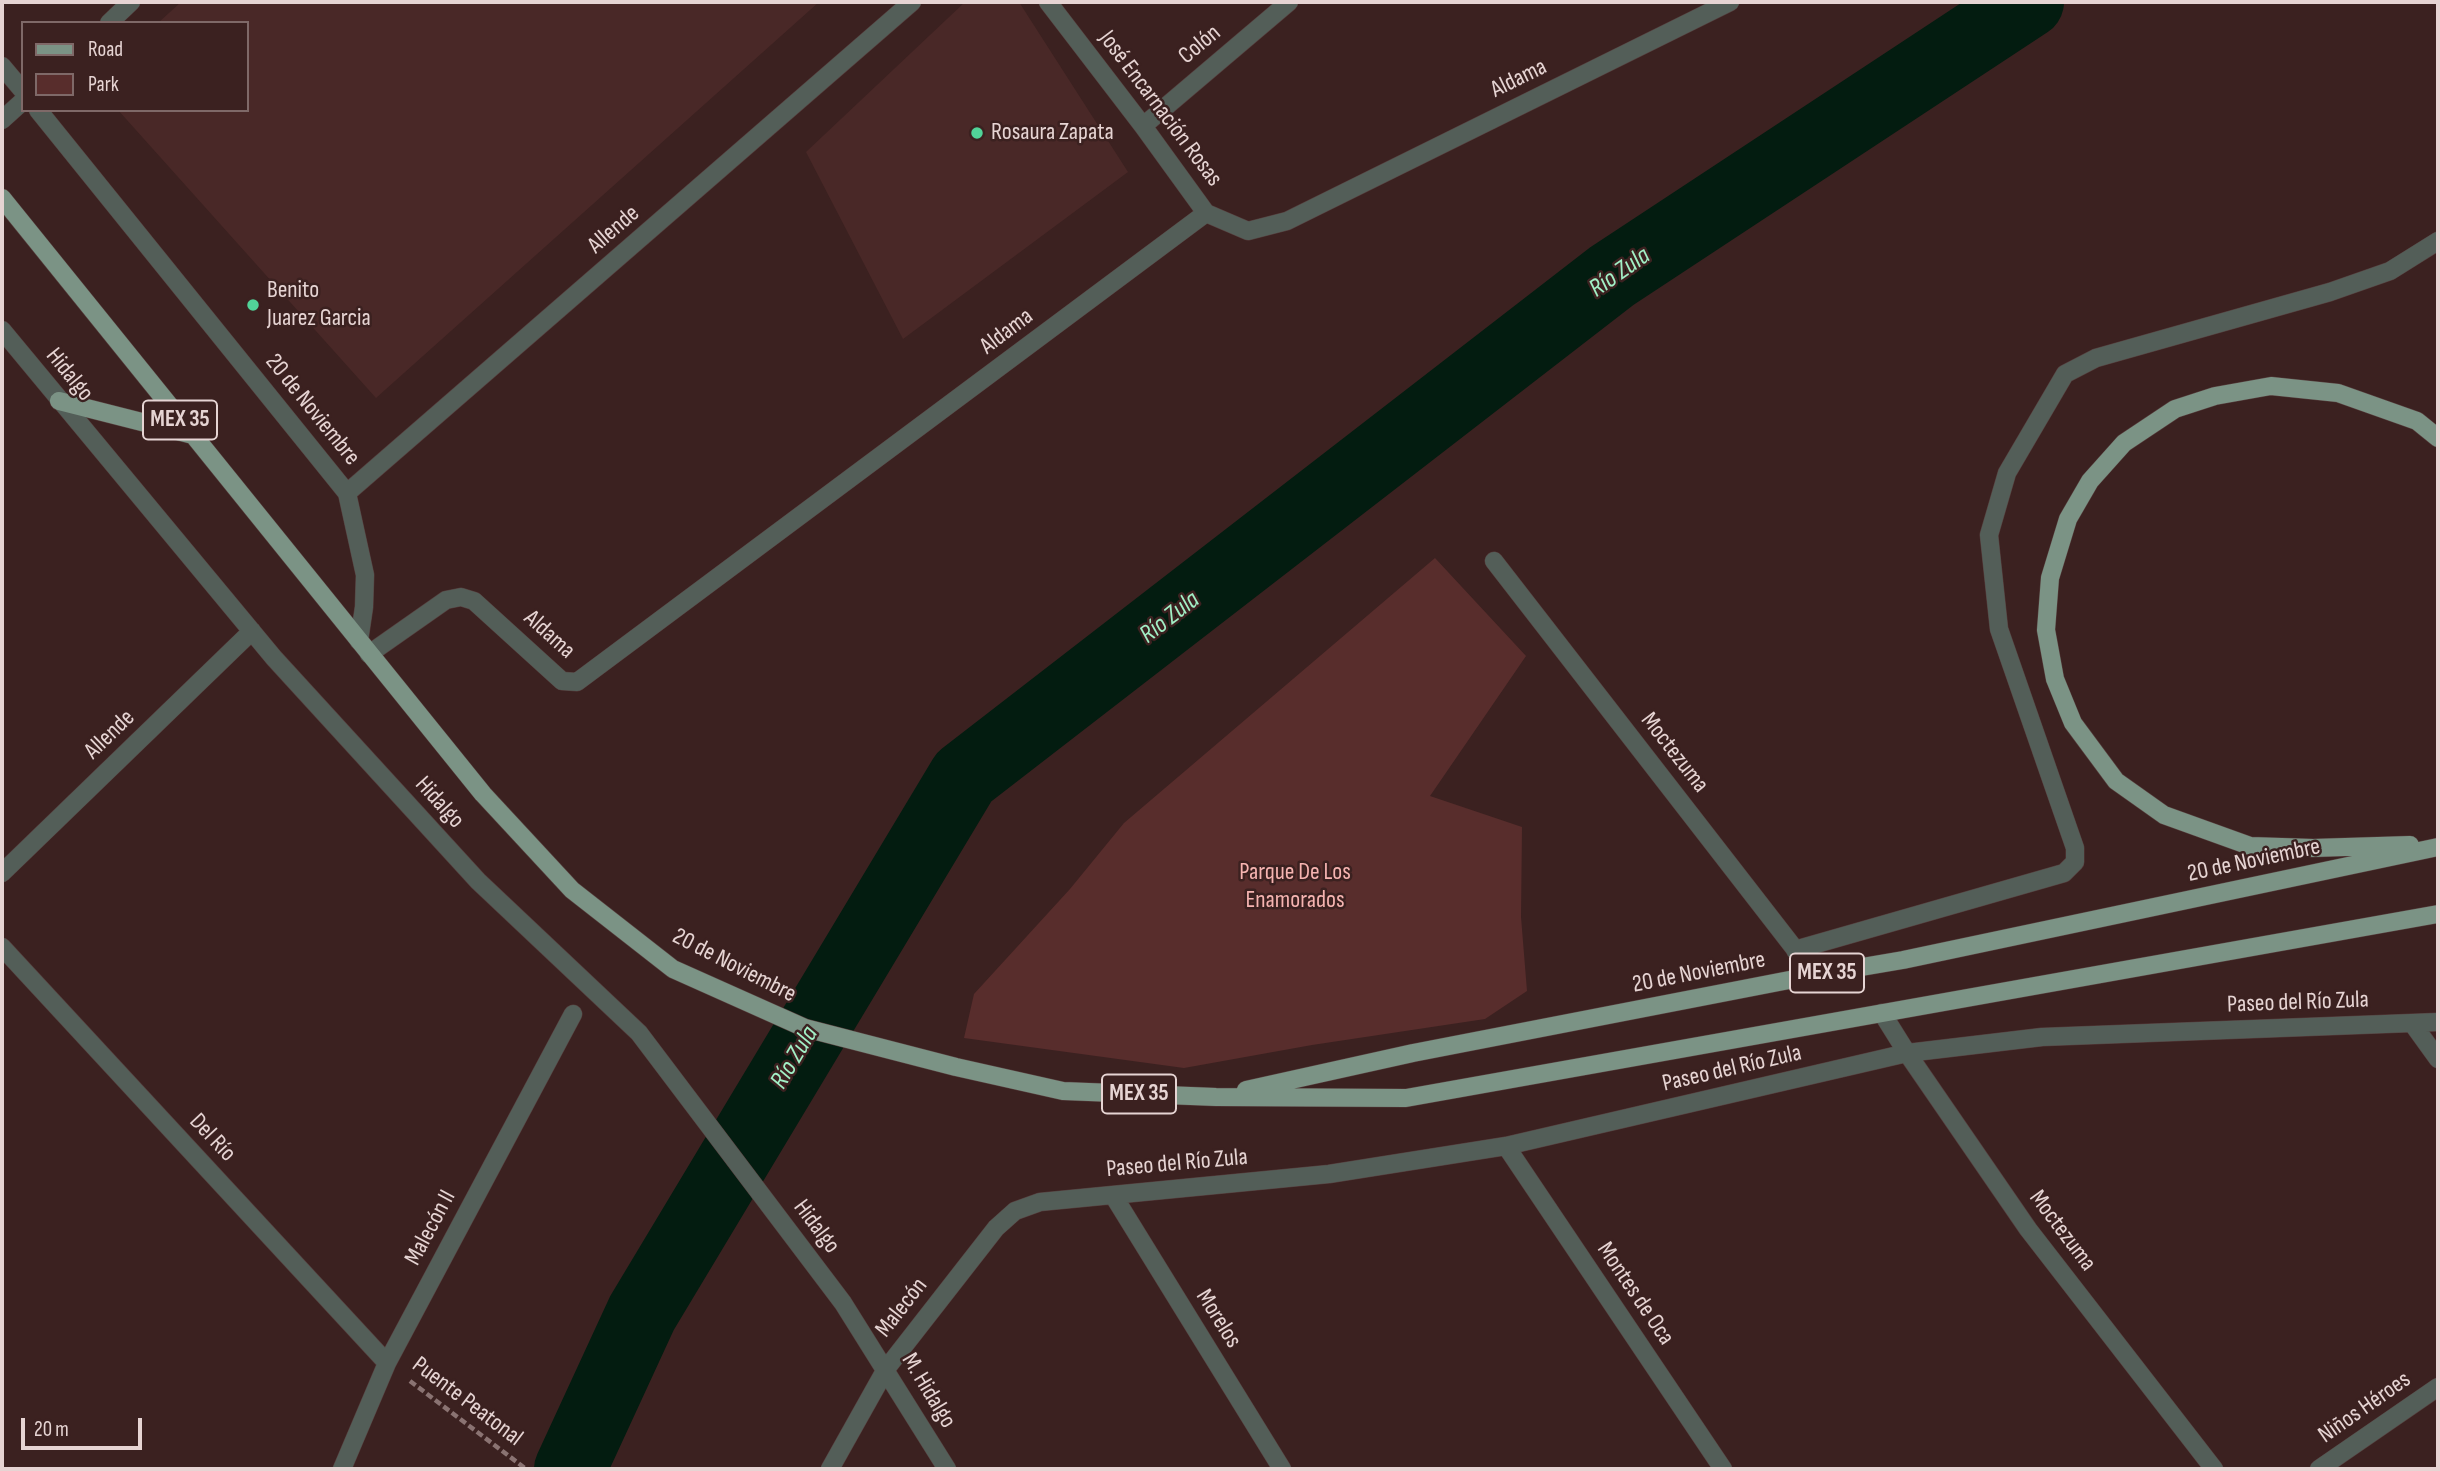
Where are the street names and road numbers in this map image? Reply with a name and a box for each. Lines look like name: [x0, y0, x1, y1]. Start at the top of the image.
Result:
street label: Colón: [1173, 19, 1227, 71]
street label: José Encarnación Rosas: [1092, 26, 1228, 192]
street label: Aldama: [1486, 53, 1552, 105]
street label: Allende: [582, 200, 646, 260]
street label: Aldama: [975, 303, 1039, 361]
street label: Hidalgo: [39, 343, 99, 407]
street label: 20 de Noviembre: [258, 349, 366, 471]
road number: MEX 35: [143, 400, 217, 440]
street label: Aldama: [517, 605, 581, 665]
street label: Allende: [79, 704, 141, 766]
street label: Moctezuma: [1634, 707, 1714, 799]
street label: Hidalgo: [408, 771, 470, 835]
street label: 20 de Noviembre: [2185, 833, 2323, 889]
street label: 20 de Noviembre: [667, 923, 801, 1009]
street label: 20 de Noviembre: [1630, 946, 1768, 1000]
road number: MEX 35: [1790, 954, 1864, 992]
street label: Paseo del Río Zula: [2227, 986, 2369, 1020]
street label: Paseo del Río Zula: [1660, 1039, 1804, 1099]
road number: MEX 35: [1102, 1074, 1176, 1114]
street label: Del Río: [183, 1108, 241, 1168]
street label: Paseo del Río Zula: [1105, 1143, 1249, 1185]
street label: Moctezuma: [2022, 1185, 2102, 1277]
street label: Malecón II: [399, 1186, 463, 1270]
street label: Hidalgo: [787, 1194, 845, 1260]
street label: Montes de Oca: [1590, 1237, 1680, 1351]
street label: Malecón: [870, 1273, 934, 1343]
street label: Morelos: [1189, 1284, 1247, 1354]
street label: M. Hidalgo: [894, 1348, 962, 1434]
street label: Puente Peatonal: [406, 1351, 528, 1453]
street label: Niños Héroes: [2313, 1366, 2417, 1450]

